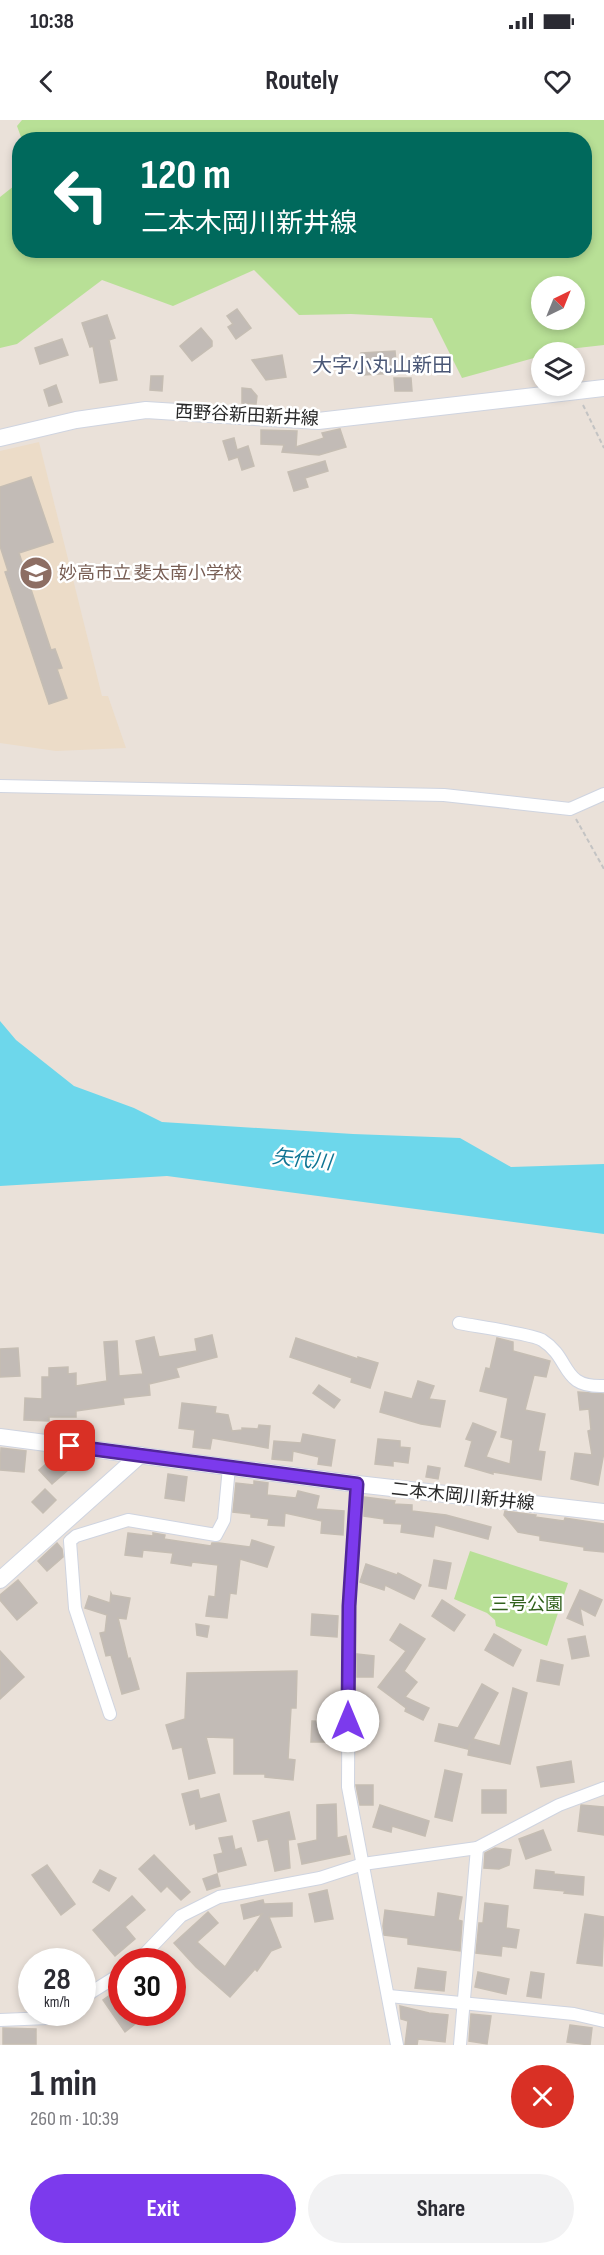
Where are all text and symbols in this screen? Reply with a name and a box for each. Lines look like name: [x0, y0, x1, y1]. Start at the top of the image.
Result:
text: 10:38: [30, 8, 74, 35]
icon: back: [30, 65, 63, 98]
text: Routely: [265, 65, 339, 97]
icon: heart: [541, 65, 574, 98]
text: 120 m: [141, 150, 231, 201]
icon: left: [42, 156, 120, 234]
text: 二本木岡川新井線: [141, 208, 357, 240]
north arrow: [531, 276, 585, 330]
map controls: [531, 276, 585, 396]
button: layers: [531, 342, 585, 396]
district label: 大字小丸山新田: [312, 354, 452, 378]
street label: 西野谷新田新井線: [175, 401, 319, 430]
school or university icon: 妙高市立 斐太南小学校: [18, 555, 54, 591]
place label: 妙高市立 斐太南小学校: [59, 563, 242, 584]
water label: 矢代川: [271, 1145, 335, 1175]
pin: [44, 1420, 95, 1471]
icon: arrive: [53, 1429, 86, 1462]
street label: 二本木岡川新井線: [390, 1479, 536, 1514]
park label: 三号公園: [491, 1594, 563, 1615]
position arrow: [316, 1689, 380, 1753]
speed limit sign: 30: [108, 1948, 186, 2026]
text: 28: [43, 1962, 71, 1998]
text: km/h: [44, 1993, 70, 2012]
text: 1 min: [30, 2063, 97, 2106]
button: close: [511, 2065, 574, 2128]
text: 260 m · 10:39: [30, 2107, 119, 2131]
button: Exit: [30, 2174, 296, 2243]
button: Share: [308, 2174, 574, 2243]

